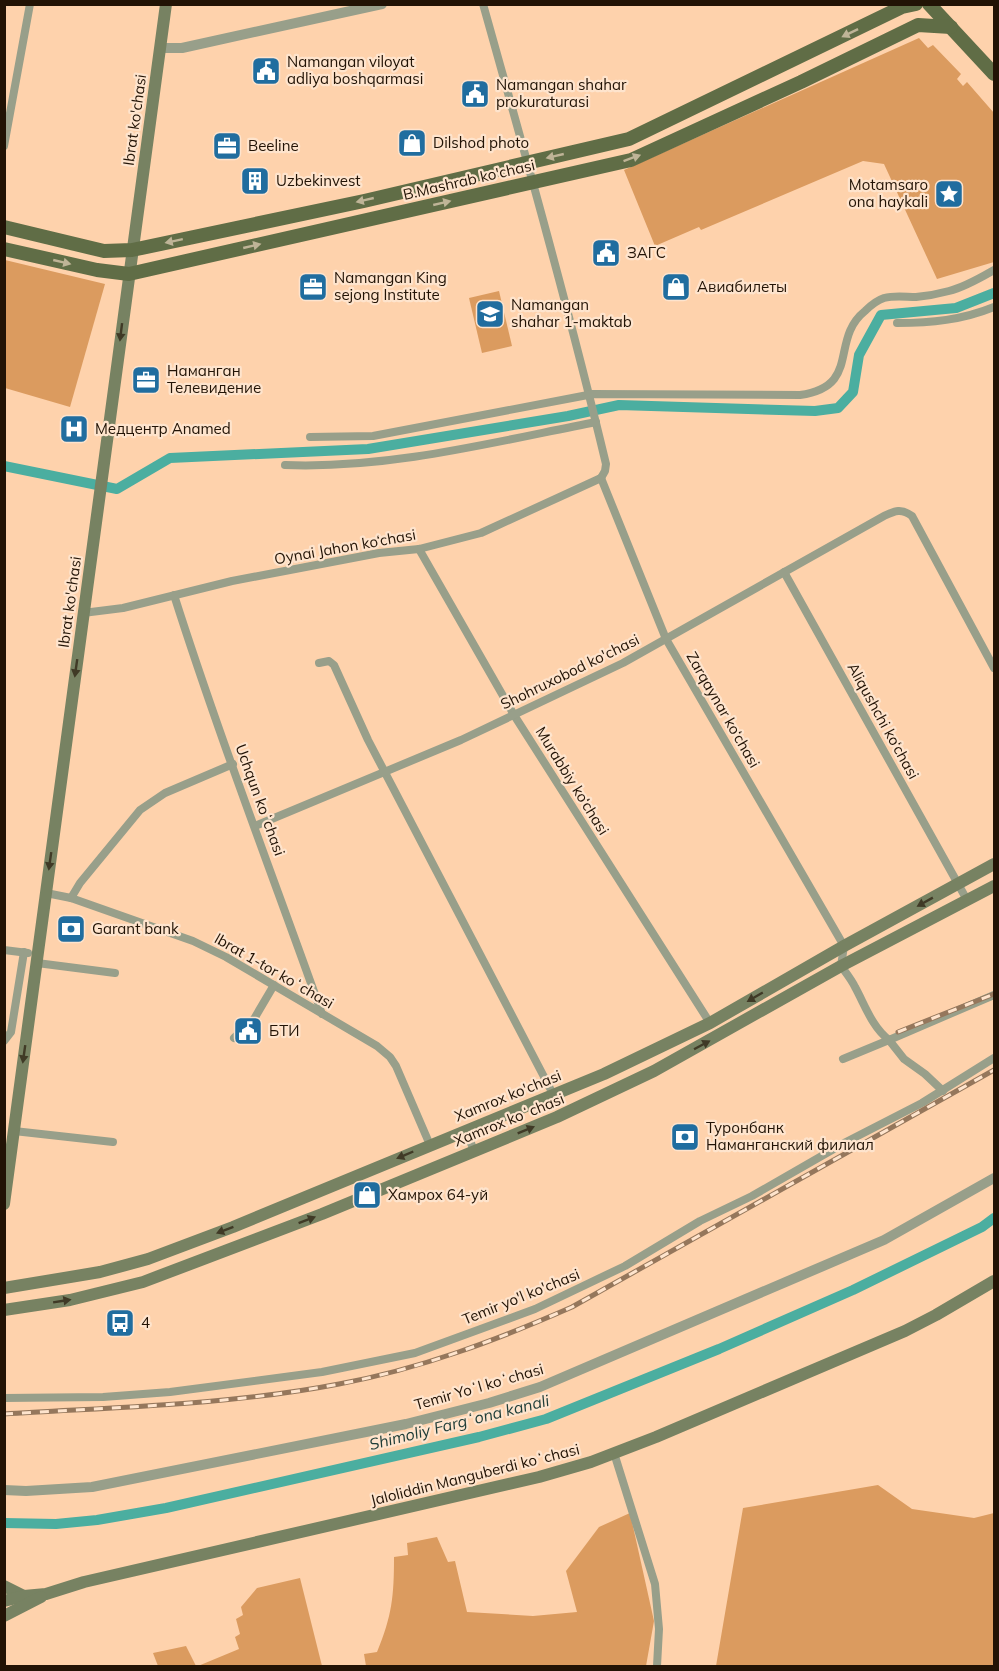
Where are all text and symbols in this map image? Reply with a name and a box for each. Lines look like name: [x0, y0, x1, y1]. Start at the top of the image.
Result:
one-way arrow: [841, 28, 858, 37]
place label: Namangan viloyat adliya boshqarmasi: [287, 52, 423, 88]
public building icon: Namangan viloyat adliya boshqarmasi: [250, 55, 282, 87]
street label: Ibrat ko'chasi: [119, 73, 150, 167]
place label: Namangan shahar prokuraturasi: [496, 75, 627, 111]
public building icon: Namangan shahar prokuraturasi: [459, 78, 491, 110]
shop icon: Dilshod photo: [396, 127, 428, 159]
office icon: Beeline: [211, 130, 243, 162]
place label: Dilshod photo: [433, 133, 529, 152]
place label: Beeline: [248, 136, 299, 155]
one-way arrow: [546, 152, 564, 162]
one-way arrow: [623, 153, 641, 163]
street label: B.Mashrab ko'chasi: [401, 155, 537, 204]
building icon: Uzbekinvest: [239, 165, 271, 197]
place label: Uzbekinvest: [276, 171, 361, 190]
place label: Motamsaro ona haykali: [848, 175, 928, 211]
place icon: Motamsaro ona haykali: [933, 178, 965, 210]
one-way arrow: [356, 196, 374, 206]
one-way arrow: [433, 198, 452, 208]
one-way arrow: [165, 237, 184, 246]
public building icon: ЗАГС: [590, 237, 622, 269]
one-way arrow: [243, 241, 262, 251]
place label: ЗАГС: [627, 243, 666, 262]
one-way arrow: [52, 258, 71, 268]
place label: Namangan King sejong Institute: [334, 268, 447, 304]
office icon: Namangan King sejong Institute: [297, 271, 329, 303]
shop icon: Авиабилеты: [660, 271, 692, 303]
place label: Авиабилеты: [697, 277, 787, 296]
place label: Namangan shahar 1-maktab: [511, 295, 632, 331]
school or university icon: Namangan shahar 1-maktab: [474, 298, 506, 330]
one-way arrow: [116, 323, 126, 342]
place label: Наманган Телевидение: [167, 361, 261, 397]
office icon: Наманган Телевидение: [130, 364, 162, 396]
hospital icon: Медцентр Anamed: [58, 413, 90, 445]
place label: Медцентр Anamed: [95, 419, 231, 438]
street label: Oynai Jahon ko‘chasi: [273, 525, 417, 568]
street label: Ibrat ko'chasi: [54, 555, 85, 649]
street label: Shohruxobod ko'chasi: [497, 630, 642, 713]
street label: Zarqaynar ko‘chasi: [683, 648, 764, 771]
one-way arrow: [71, 658, 81, 677]
street label: Aliqushchi ko‘chasi: [844, 659, 923, 782]
street label: Murabbiy ko‘chasi: [532, 723, 613, 838]
street label: Uchqun koʻchasi: [231, 741, 289, 858]
one-way arrow: [46, 852, 55, 871]
one-way arrow: [916, 897, 933, 907]
bank icon: Garant bank: [55, 913, 87, 945]
place label: Garant bank: [92, 919, 179, 938]
street label: Ibrat 1-tor koʻchasi: [211, 929, 337, 1012]
one-way arrow: [746, 992, 763, 1002]
public building icon: БТИ: [232, 1015, 264, 1047]
place label: БТИ: [269, 1021, 299, 1040]
one-way arrow: [693, 1040, 710, 1050]
one-way arrow: [20, 1045, 29, 1064]
street label: Xamrox ko'chasi: [452, 1066, 564, 1126]
street label: Xamrox koʻchasi: [451, 1089, 567, 1150]
place label: Туронбанк Наманганский филиал: [706, 1118, 874, 1154]
bank icon: Туронбанк Наманганский филиал: [669, 1121, 701, 1153]
one-way arrow: [517, 1125, 535, 1134]
one-way arrow: [396, 1150, 414, 1160]
shop icon: Хамрох 64-уй: [351, 1179, 383, 1211]
place label: Хамрох 64-уй: [388, 1185, 488, 1204]
one-way arrow: [298, 1214, 316, 1224]
one-way arrow: [216, 1226, 234, 1235]
street label: Temir yo'l ko'chasi: [459, 1264, 582, 1329]
one-way arrow: [53, 1296, 72, 1305]
bus stop icon: 4: [104, 1307, 136, 1339]
place label: 4: [141, 1313, 150, 1332]
street label: Temir Yoʻl koʻchasi: [412, 1359, 546, 1414]
water label: Shimoliy Fargʻona kanali: [367, 1390, 551, 1454]
street label: Jaloliddin Manguberdi koʻchasi: [368, 1439, 581, 1510]

